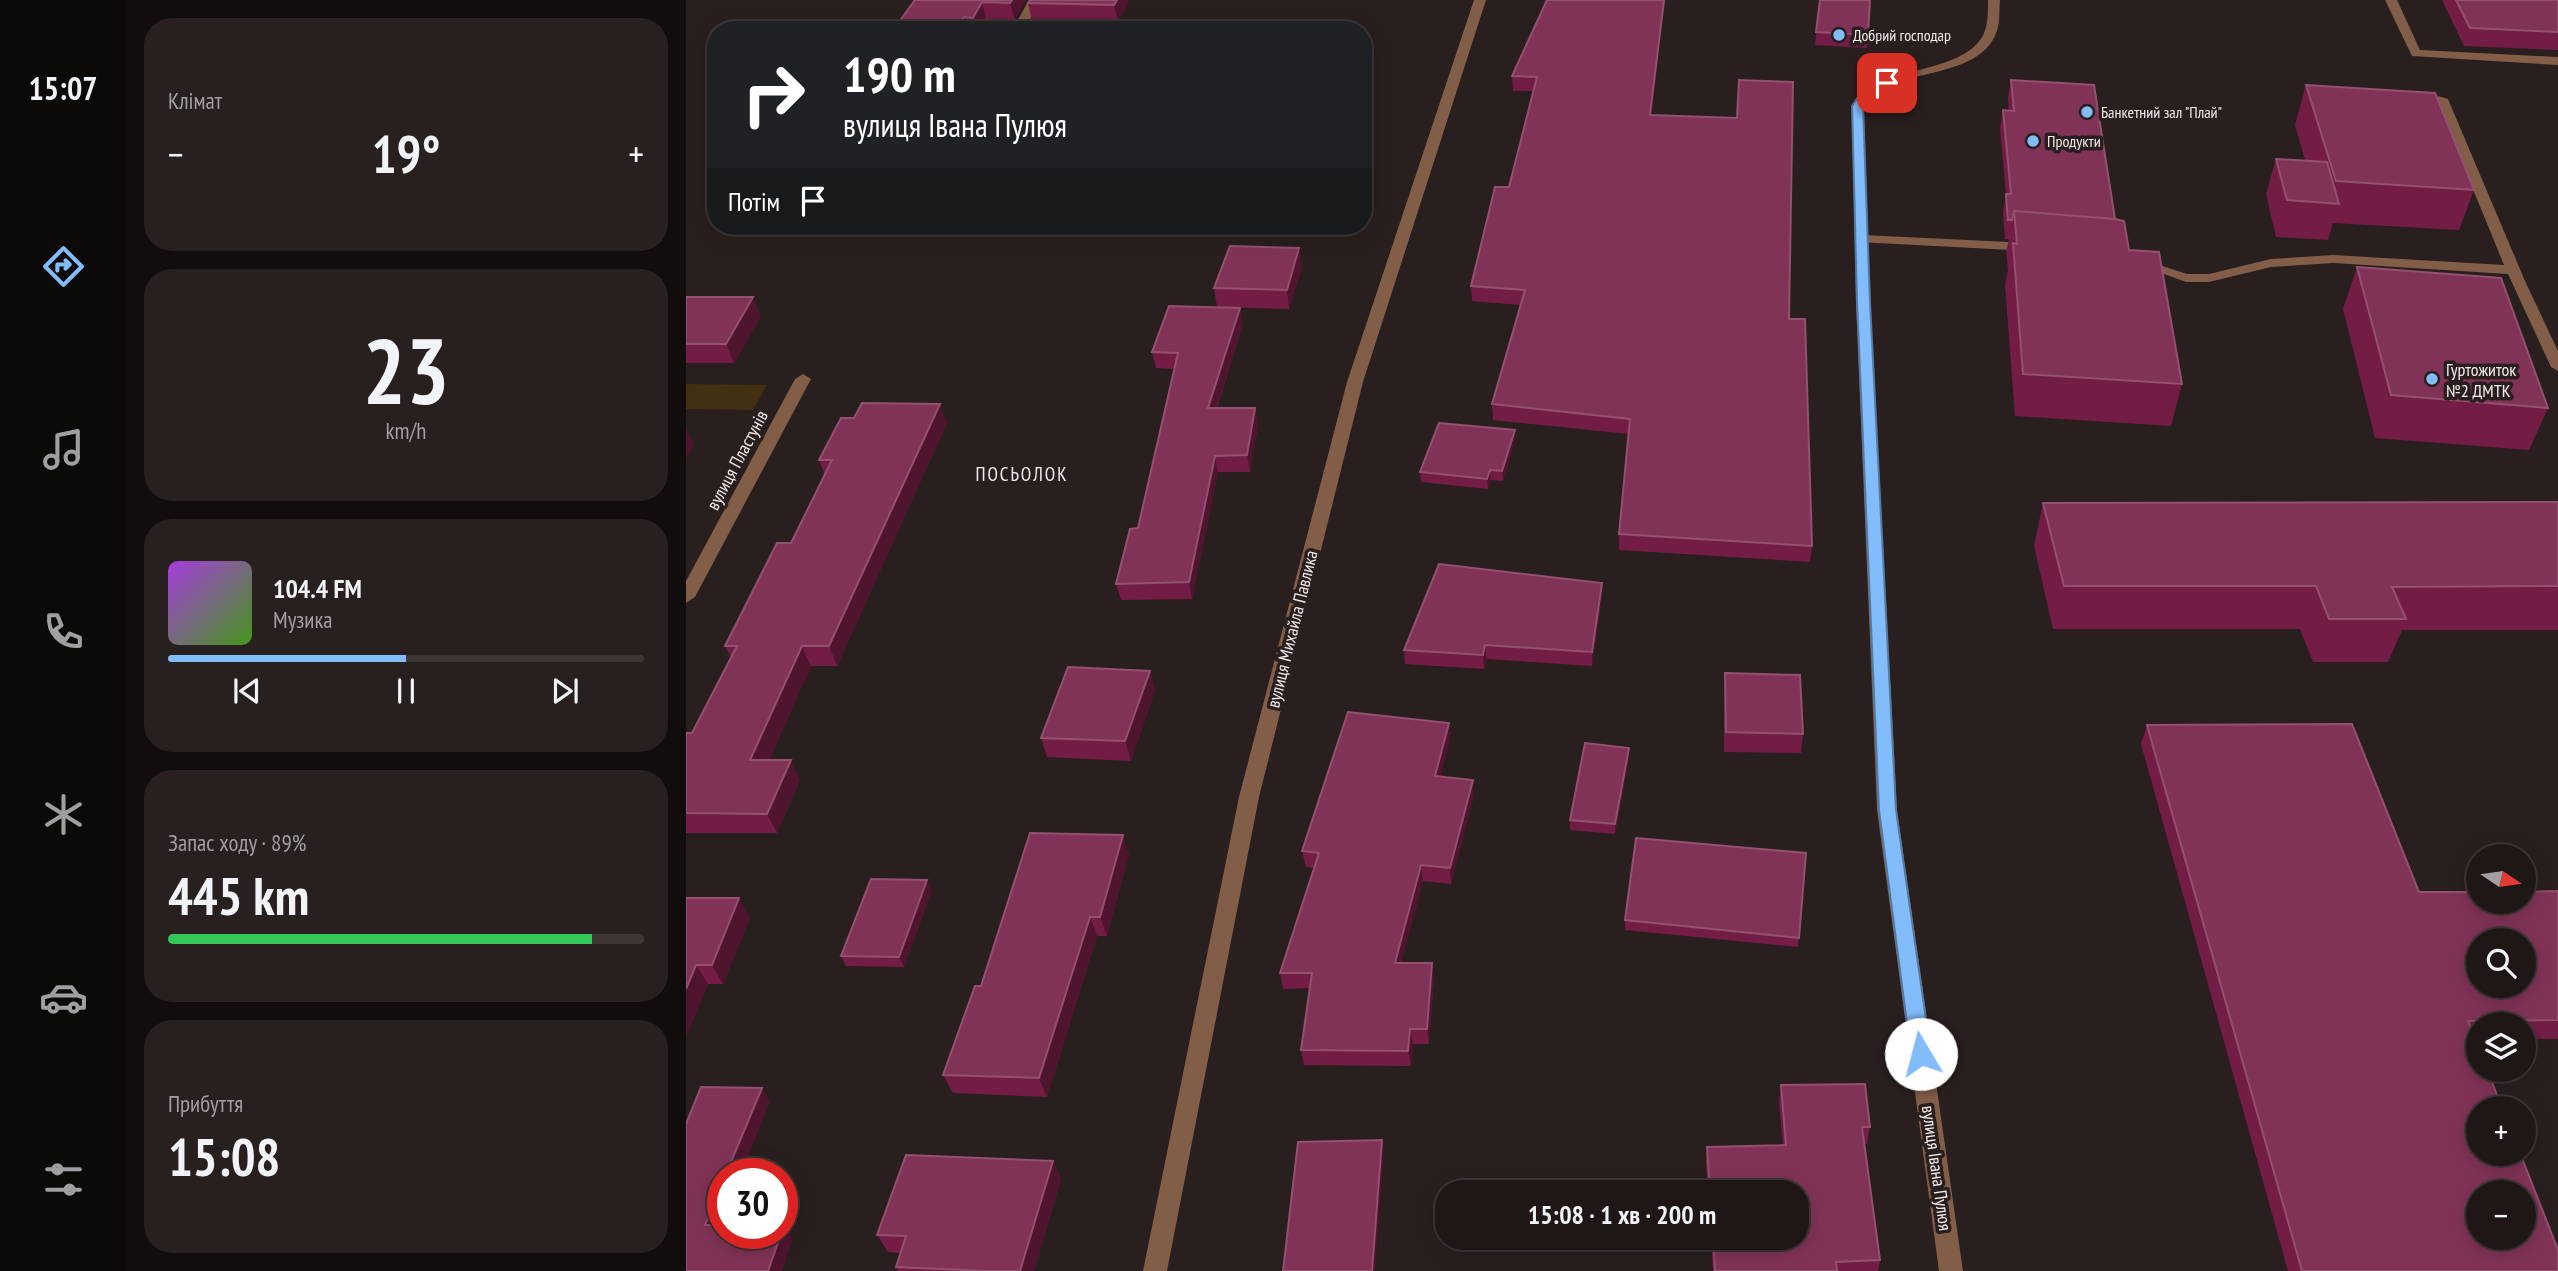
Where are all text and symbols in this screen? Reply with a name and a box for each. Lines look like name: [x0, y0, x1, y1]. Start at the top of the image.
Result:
place label: Добрий господар: [1853, 25, 1951, 45]
marker: Добрий господар: [1831, 27, 1847, 43]
text: 190 m: [843, 42, 956, 106]
icon: right: [728, 49, 819, 140]
pin: [1857, 53, 1917, 113]
icon: arrive: [1868, 64, 1906, 102]
text: 15:07: [28, 67, 98, 109]
text: Клімат: [168, 86, 222, 115]
place label: Банкетний зал "Плай": [2101, 102, 2222, 122]
text: вулиця Івана Пулюя: [843, 104, 1067, 146]
marker: Банкетний зал "Плай": [2079, 104, 2095, 120]
text: 19°: [372, 120, 440, 187]
text: −: [168, 129, 184, 178]
text: +: [628, 129, 644, 178]
place label: Продукти: [2047, 131, 2101, 151]
marker: Продукти: [2025, 133, 2041, 149]
icon: arrive: [794, 182, 832, 220]
text: Потім: [728, 185, 780, 218]
icon: directions: [39, 242, 88, 291]
text: 23: [363, 311, 450, 429]
place label: Гуртожиток №2 ДМТК: [2446, 358, 2516, 402]
marker: Гуртожиток №2 ДМТК: [2424, 371, 2440, 387]
street label: вулиця Пластунів: [701, 406, 773, 514]
text: km/h: [386, 416, 426, 445]
icon: music: [39, 425, 88, 474]
district label: ПОСЬОЛОК: [975, 462, 1069, 486]
street label: вулиця Михайла Павлика: [1261, 548, 1323, 710]
text: 104.4 FM: [273, 572, 362, 605]
text: Музика: [273, 605, 333, 634]
icon: phone: [39, 607, 88, 656]
icon: previous: [228, 672, 266, 710]
icon: pause: [387, 672, 425, 710]
icon: next: [546, 672, 584, 710]
icon: climate: [39, 790, 88, 839]
text: Запас ходу · 89%: [168, 828, 306, 857]
north arrow: [2466, 844, 2536, 914]
map controls: [2466, 844, 2536, 1250]
text: 445 km: [168, 862, 309, 929]
button: search: [2466, 928, 2536, 998]
icon: car: [39, 973, 88, 1022]
button: layers: [2466, 1012, 2536, 1082]
position arrow: [1884, 1017, 1958, 1091]
text: Прибуття: [168, 1089, 243, 1118]
button: +: [2466, 1096, 2536, 1166]
street label: вулиця Івана Пулюя: [1917, 1104, 1957, 1232]
text: 15:08: [168, 1123, 280, 1190]
icon: filters: [39, 1155, 88, 1204]
speed limit sign: 30: [707, 1158, 798, 1249]
button: −: [2466, 1180, 2536, 1250]
text: 15:08 · 1 хв · 200 m: [1528, 1198, 1716, 1231]

